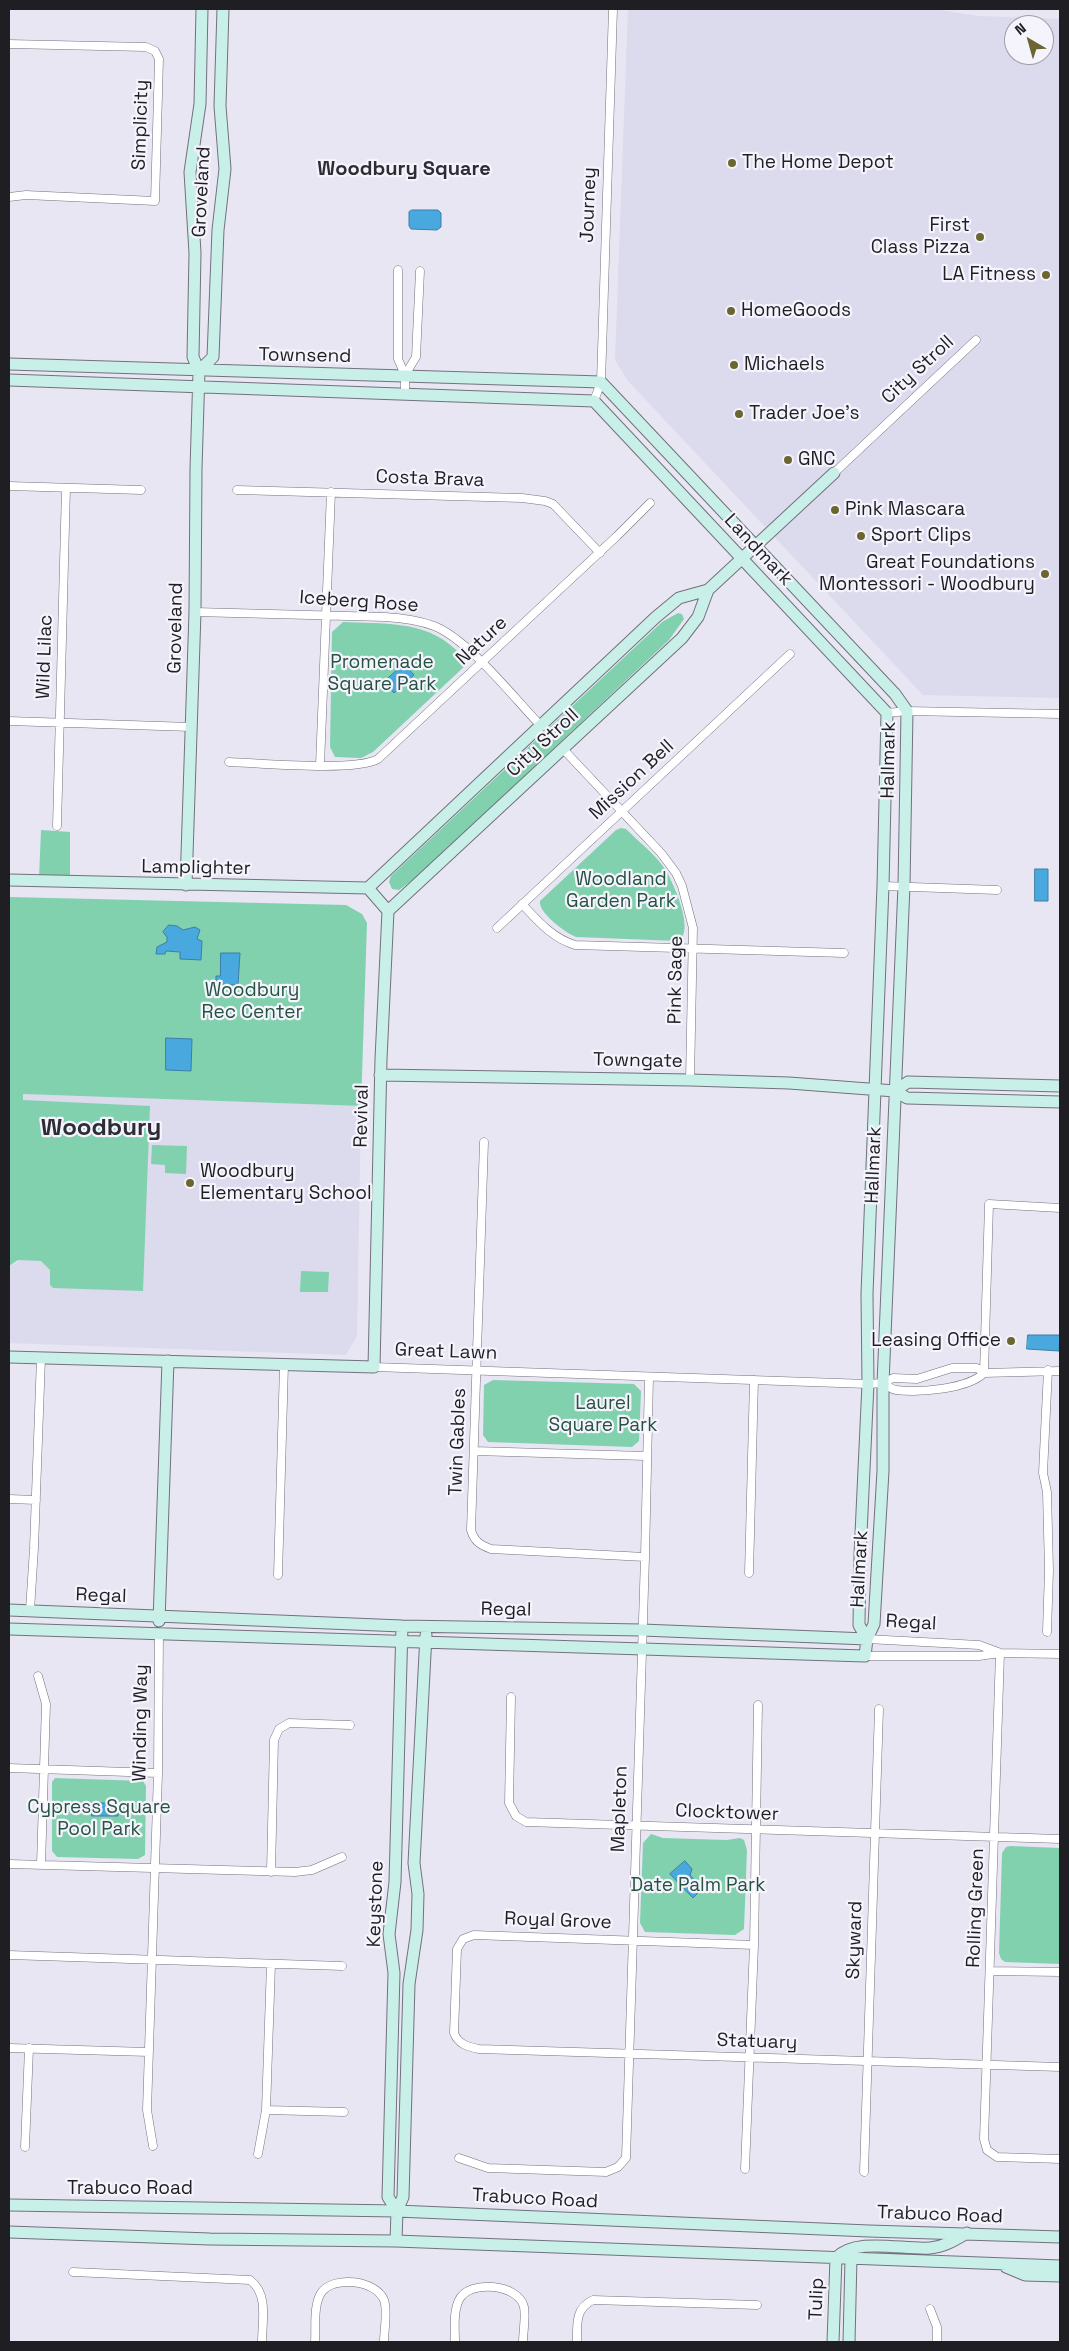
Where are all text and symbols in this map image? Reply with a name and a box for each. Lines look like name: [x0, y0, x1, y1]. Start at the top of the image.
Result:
north arrow: [1004, 15, 1054, 65]
text: N: [1011, 19, 1030, 39]
street label: Simplicity: [128, 79, 154, 171]
street label: Groveland: [188, 146, 216, 238]
place label: The Home Depot: [742, 152, 894, 174]
marker: The Home Depot: [726, 157, 738, 169]
district label: Woodbury Square: [317, 158, 491, 182]
street label: Journey: [576, 167, 602, 243]
place label: First Class Pizza: [871, 215, 970, 259]
marker: First Class Pizza: [974, 231, 986, 243]
place label: LA Fitness: [942, 264, 1036, 286]
marker: LA Fitness: [1040, 269, 1052, 281]
place label: HomeGoods: [741, 300, 851, 322]
marker: HomeGoods: [725, 305, 737, 317]
street label: City Stroll: [877, 331, 959, 409]
street label: Townsend: [258, 344, 352, 368]
place label: Michaels: [744, 354, 825, 376]
marker: Michaels: [728, 359, 740, 371]
place label: Trader Joe's: [749, 403, 860, 425]
marker: Trader Joe's: [733, 408, 745, 420]
place label: GNC: [798, 449, 835, 471]
marker: GNC: [782, 454, 794, 466]
street label: Costa Brava: [375, 466, 485, 492]
place label: Pink Mascara: [845, 499, 965, 521]
marker: Pink Mascara: [829, 504, 841, 516]
street label: Landmark: [719, 509, 797, 591]
place label: Sport Clips: [871, 525, 971, 547]
marker: Sport Clips: [855, 530, 867, 542]
place label: Great Foundations Montessori - Woodbury: [819, 552, 1035, 596]
marker: Great Foundations Montessori - Woodbury: [1039, 568, 1051, 580]
street label: Groveland: [164, 582, 188, 674]
street label: Iceberg Rose: [299, 586, 419, 618]
street label: Nature: [452, 612, 512, 670]
street label: Wild Lilac: [32, 614, 58, 700]
park label: Promenade Square Park: [328, 652, 436, 696]
street label: City Stroll: [502, 704, 584, 782]
street label: Hallmark: [877, 721, 901, 799]
street label: Mission Bell: [585, 735, 679, 825]
street label: Lamplighter: [141, 856, 251, 880]
park label: Woodland Garden Park: [566, 869, 676, 913]
street label: Pink Sage: [664, 936, 688, 1024]
park label: Woodbury Rec Center: [201, 980, 303, 1024]
street label: Towngate: [593, 1049, 683, 1073]
street label: Revival: [350, 1084, 374, 1148]
district label: Woodbury: [41, 1114, 161, 1142]
street label: Hallmark: [861, 1126, 887, 1204]
place label: Woodbury Elementary School: [200, 1161, 372, 1205]
marker: Woodbury Elementary School: [184, 1177, 196, 1189]
place label: Leasing Office: [871, 1330, 1001, 1352]
marker: Leasing Office: [1005, 1335, 1017, 1347]
street label: Great Lawn: [394, 1339, 498, 1365]
street label: Twin Gables: [445, 1388, 471, 1496]
park label: Laurel Square Park: [549, 1393, 657, 1437]
street label: Hallmark: [847, 1530, 873, 1608]
street label: Regal: [75, 1584, 127, 1608]
street label: Regal: [480, 1598, 532, 1622]
street label: Regal: [885, 1610, 937, 1636]
street label: Winding Way: [129, 1664, 153, 1782]
street label: Mapleton: [607, 1765, 633, 1853]
park label: Cypress Square Pool Park: [27, 1797, 171, 1841]
street label: Clocktower: [675, 1800, 779, 1826]
street label: Rolling Green: [963, 1848, 989, 1968]
street label: Keystone: [363, 1860, 389, 1948]
park label: Date Palm Park: [631, 1875, 765, 1897]
street label: Skyward: [842, 1900, 868, 1980]
street label: Royal Grove: [504, 1908, 612, 1934]
street label: Statuary: [716, 2029, 798, 2055]
street label: Trabuco Road: [67, 2178, 193, 2200]
street label: Trabuco Road: [471, 2184, 599, 2214]
street label: Trabuco Road: [877, 2201, 1003, 2229]
street label: Tulip: [805, 2277, 829, 2321]

